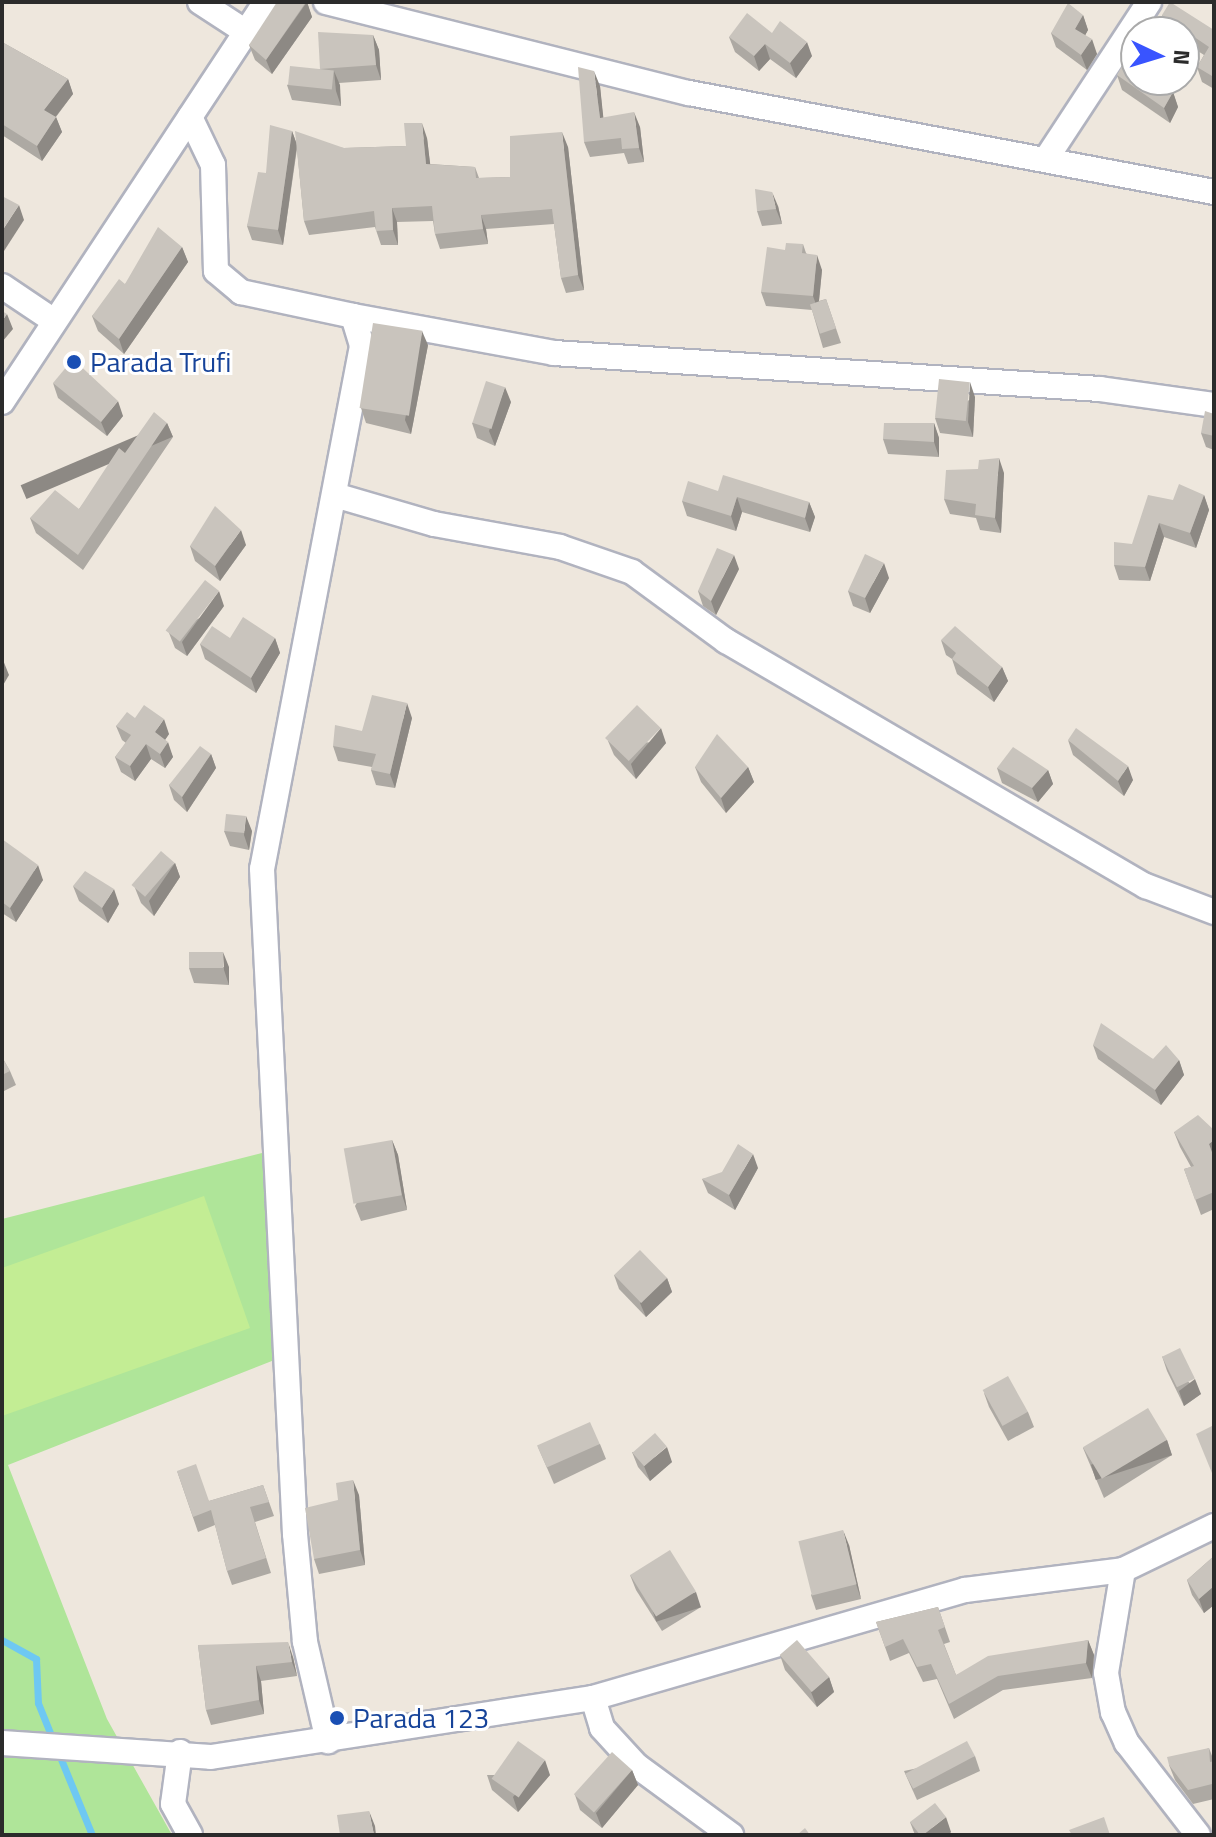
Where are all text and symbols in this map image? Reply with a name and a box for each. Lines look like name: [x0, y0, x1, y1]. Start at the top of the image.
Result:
north arrow: [1120, 16, 1200, 96]
text: N: [1164, 49, 1199, 66]
place label: Parada Trufi: [90, 345, 231, 379]
marker: Parada Trufi: [65, 353, 83, 371]
place label: Parada 123: [353, 1701, 489, 1735]
marker: Parada 123: [328, 1709, 346, 1727]

